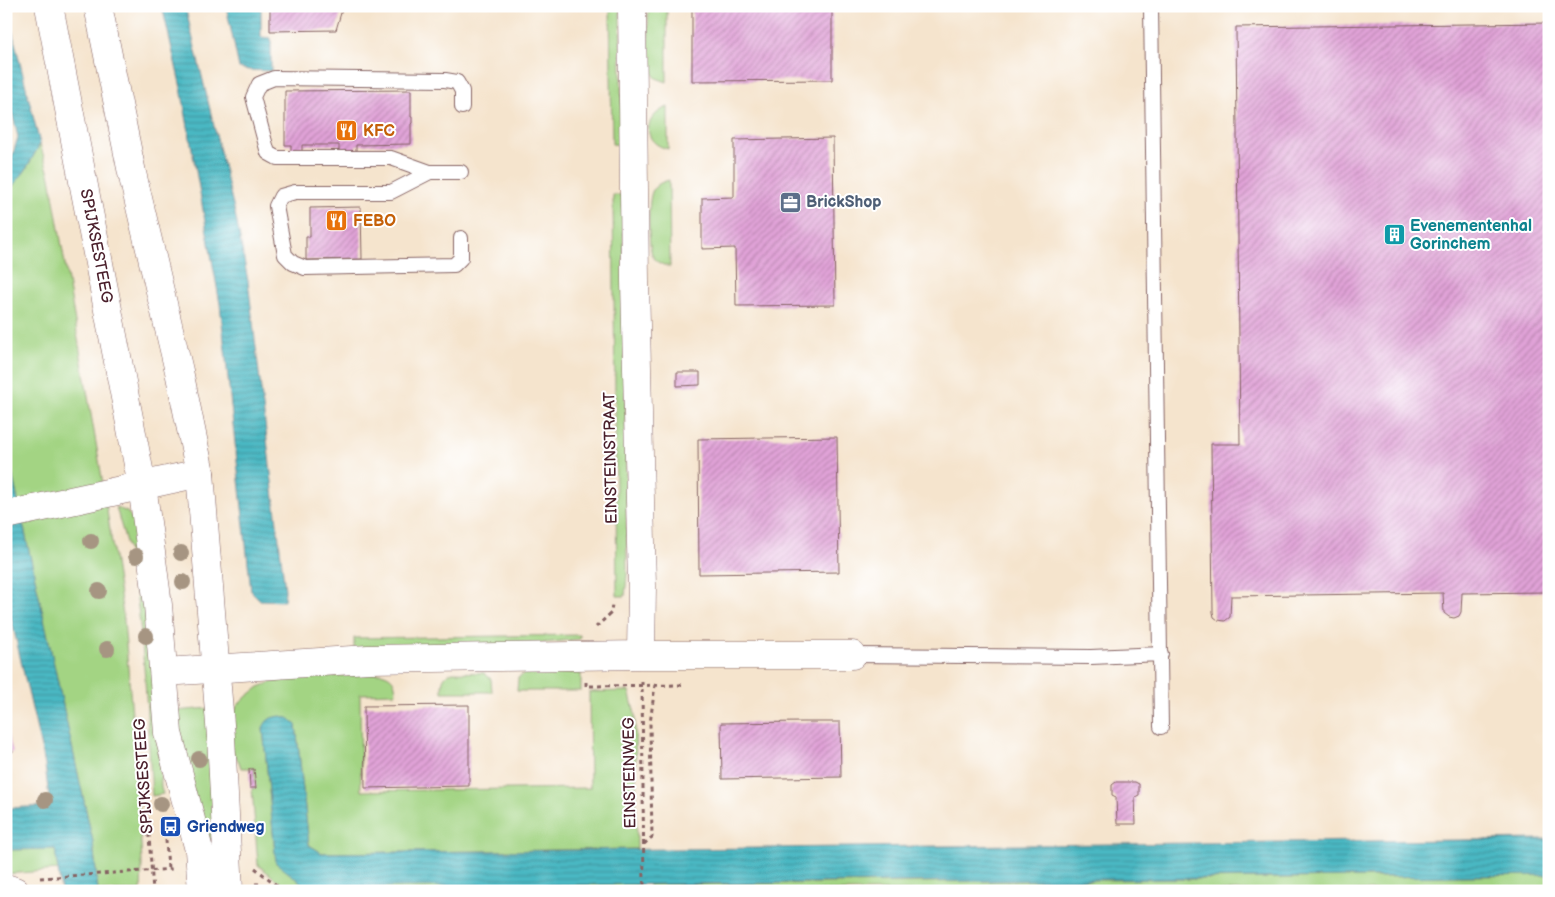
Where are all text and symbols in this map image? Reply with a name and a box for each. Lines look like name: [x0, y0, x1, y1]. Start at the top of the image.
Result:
restaurant icon: KFC: [335, 119, 359, 143]
place label: KFC: [363, 122, 395, 141]
street label: SPIJKSESTEEG: [76, 187, 116, 305]
office icon: BrickShop: [778, 190, 802, 214]
place label: BrickShop: [806, 193, 881, 212]
restaurant icon: FEBO: [325, 209, 349, 233]
place label: FEBO: [353, 212, 396, 231]
place label: Evenementenhal Gorinchem: [1410, 217, 1532, 254]
building icon: Evenementenhal Gorinchem: [1382, 223, 1406, 247]
street label: EINSTEINSTRAAT: [600, 391, 622, 524]
street label: EINSTEINWEG: [620, 717, 640, 829]
street label: SPIJKSESTEEG: [130, 718, 158, 834]
bus stop icon: Griendweg: [159, 815, 183, 839]
place label: Griendweg: [187, 818, 265, 837]

